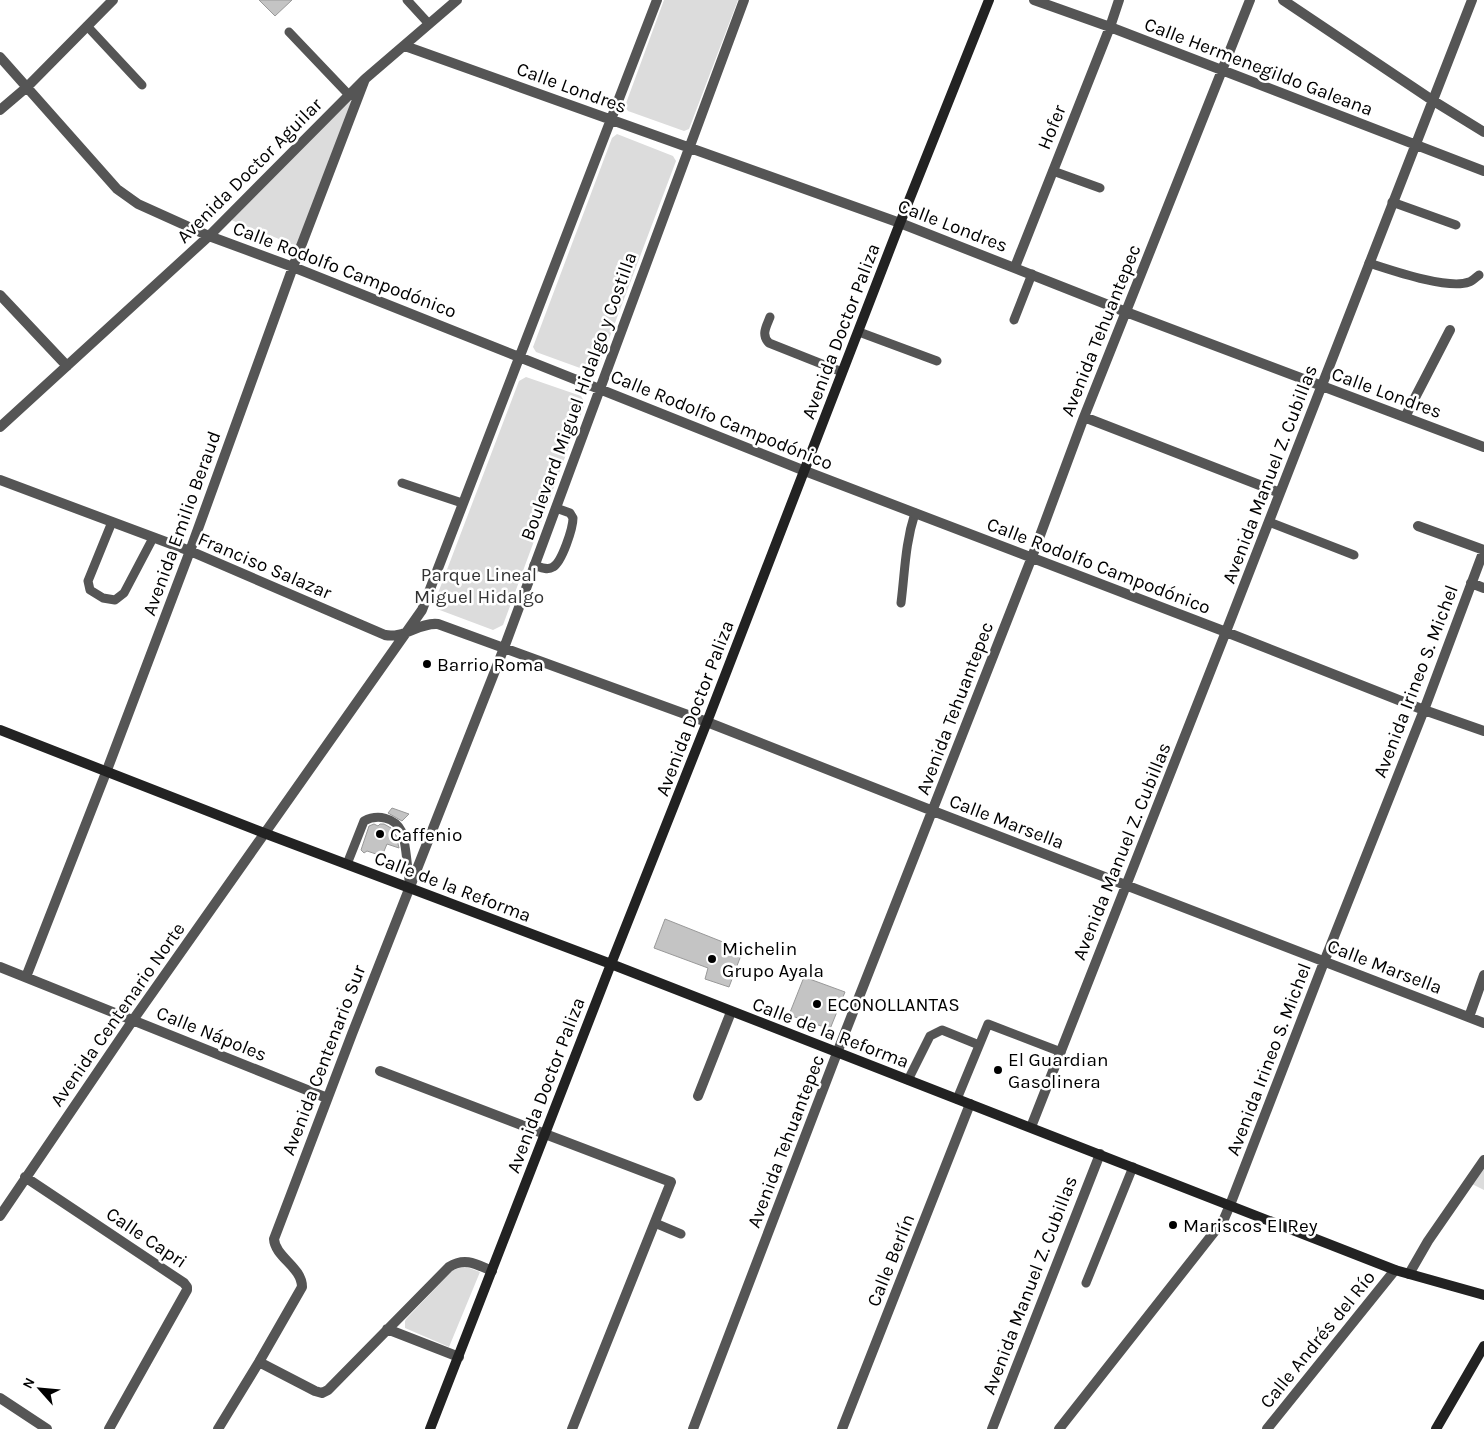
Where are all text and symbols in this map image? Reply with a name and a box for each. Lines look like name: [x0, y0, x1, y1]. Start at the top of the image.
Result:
street label: Calle Hermenegildo Galeana: [1141, 13, 1376, 121]
street label: Calle Londres: [514, 58, 630, 118]
street label: Avenida Doctor Aguilar: [173, 93, 327, 248]
street label: Hofer: [1033, 102, 1071, 153]
street label: Calle Londres: [895, 195, 1011, 257]
street label: Calle Rodolfo Campodónico: [230, 217, 460, 323]
street label: Avenida Doctor Paliza: [797, 240, 885, 422]
street label: Avenida Tehuantepec: [1056, 241, 1145, 420]
street label: Boulevard Miguel Hidalgo y Costilla: [516, 249, 641, 544]
street label: Avenida Manuel Z. Cubillas: [1218, 362, 1322, 587]
street label: Calle Londres: [1329, 363, 1445, 423]
street label: Calle Rodolfo Campodónico: [607, 365, 836, 475]
street label: Avenida Emilio Beraud: [138, 428, 226, 619]
street label: Calle Rodolfo Campodónico: [984, 513, 1214, 619]
street label: Franciso Salazar: [194, 528, 335, 604]
park label: Parque Lineal Miguel Hidalgo: [414, 564, 544, 608]
street label: Avenida Irineo S. Michel: [1369, 582, 1463, 781]
street label: Avenida Doctor Paliza: [651, 617, 739, 799]
street label: Avenida Tehuantepec: [912, 619, 998, 798]
place label: Barrio Roma: [437, 654, 544, 676]
marker: Barrio Roma: [421, 658, 433, 670]
street label: Avenida Manuel Z. Cubillas: [1068, 739, 1176, 963]
street label: Calle Marsella: [946, 790, 1067, 854]
place label: Caffenio: [390, 824, 462, 846]
marker: Caffenio: [374, 828, 386, 840]
street label: Calle de la Reforma: [371, 847, 534, 927]
street label: Avenida Centenario Norte: [46, 918, 190, 1111]
street label: Calle Marsella: [1324, 935, 1445, 999]
place label: Michelin Grupo Ayala: [722, 938, 824, 982]
marker: Michelin Grupo Ayala: [706, 953, 718, 965]
street label: Avenida Irineo S. Michel: [1222, 960, 1316, 1159]
street label: Avenida Centenario Sur: [277, 962, 370, 1159]
street label: Calle de la Reforma: [749, 993, 912, 1073]
street label: Avenida Doctor Paliza: [502, 994, 590, 1176]
place label: ECONOLLANTAS: [827, 994, 960, 1016]
marker: ECONOLLANTAS: [811, 998, 823, 1010]
street label: Calle Nápoles: [153, 1002, 270, 1066]
place label: El Guardian Gasolinera: [1008, 1049, 1108, 1093]
street label: Avenida Tehuantepec: [743, 1052, 829, 1231]
marker: El Guardian Gasolinera: [992, 1064, 1004, 1076]
street label: Avenida Manuel Z. Cubillas: [978, 1173, 1082, 1398]
street label: Calle Capri: [102, 1203, 191, 1273]
street label: Calle Berlín: [862, 1211, 919, 1310]
place label: Mariscos El Rey: [1183, 1215, 1318, 1237]
marker: Mariscos El Rey: [1167, 1219, 1179, 1231]
street label: Calle Andrés del Río: [1256, 1267, 1380, 1413]
north arrow: [15, 1364, 65, 1414]
text: N: [19, 1375, 39, 1392]

